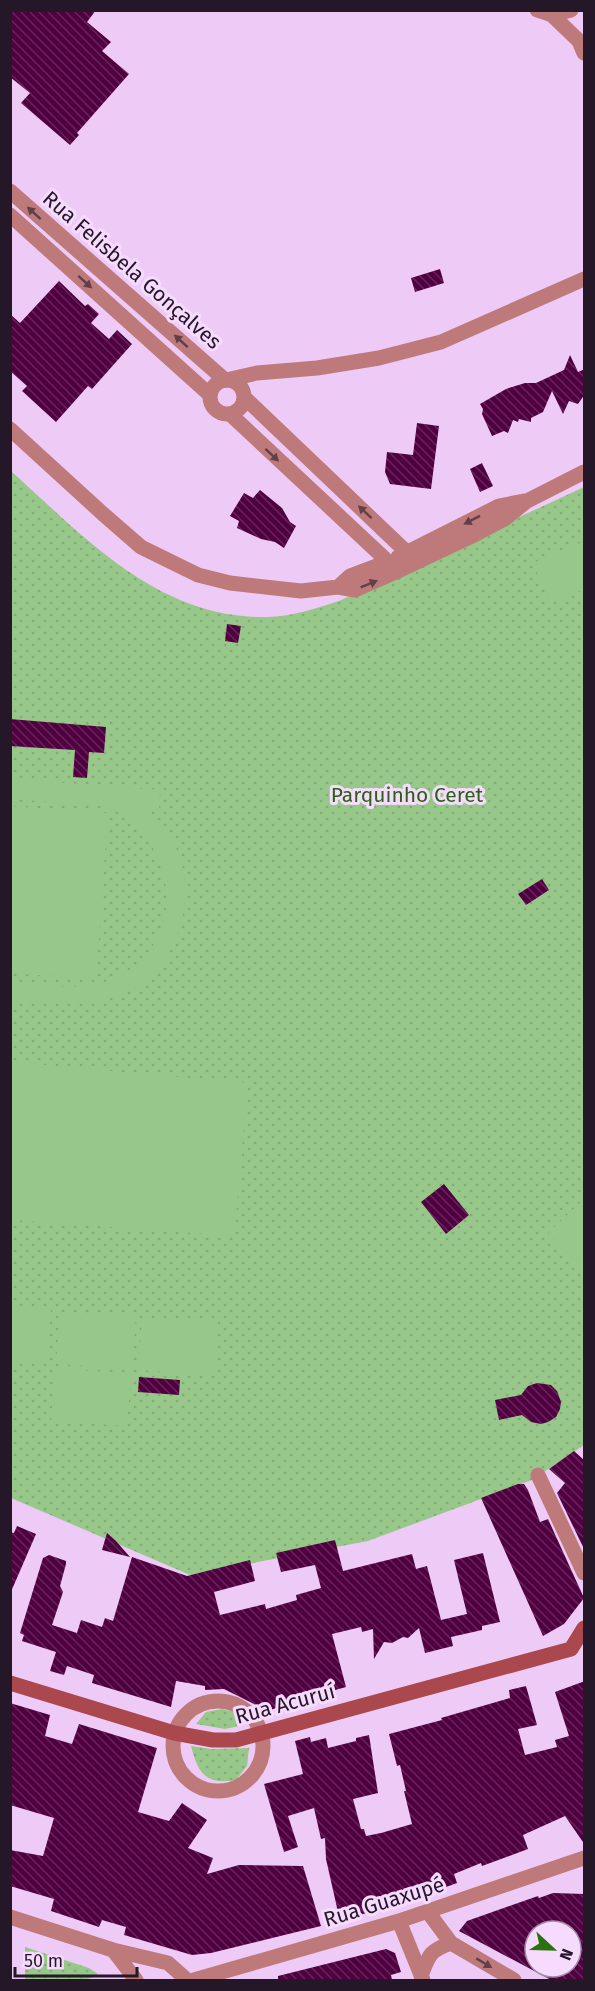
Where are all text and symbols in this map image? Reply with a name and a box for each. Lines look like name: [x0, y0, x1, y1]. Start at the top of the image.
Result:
street label: Rua Felisbela Gonçalves: [37, 185, 227, 355]
one-way arrow: [27, 206, 42, 220]
one-way arrow: [77, 275, 92, 288]
one-way arrow: [174, 335, 189, 348]
one-way arrow: [264, 448, 279, 461]
one-way arrow: [357, 505, 372, 519]
one-way arrow: [464, 516, 481, 525]
one-way arrow: [360, 579, 378, 588]
park label: Parquinho Ceret: [331, 782, 484, 808]
street label: Rua Acuruí: [232, 1678, 338, 1730]
street label: Rua Guaxupé: [320, 1871, 448, 1933]
north arrow: [523, 1919, 583, 1979]
scale bar: [15, 1940, 136, 1978]
text: N: [556, 1946, 577, 1963]
text: 50 m: [24, 1950, 63, 1972]
one-way arrow: [476, 1957, 492, 1968]

